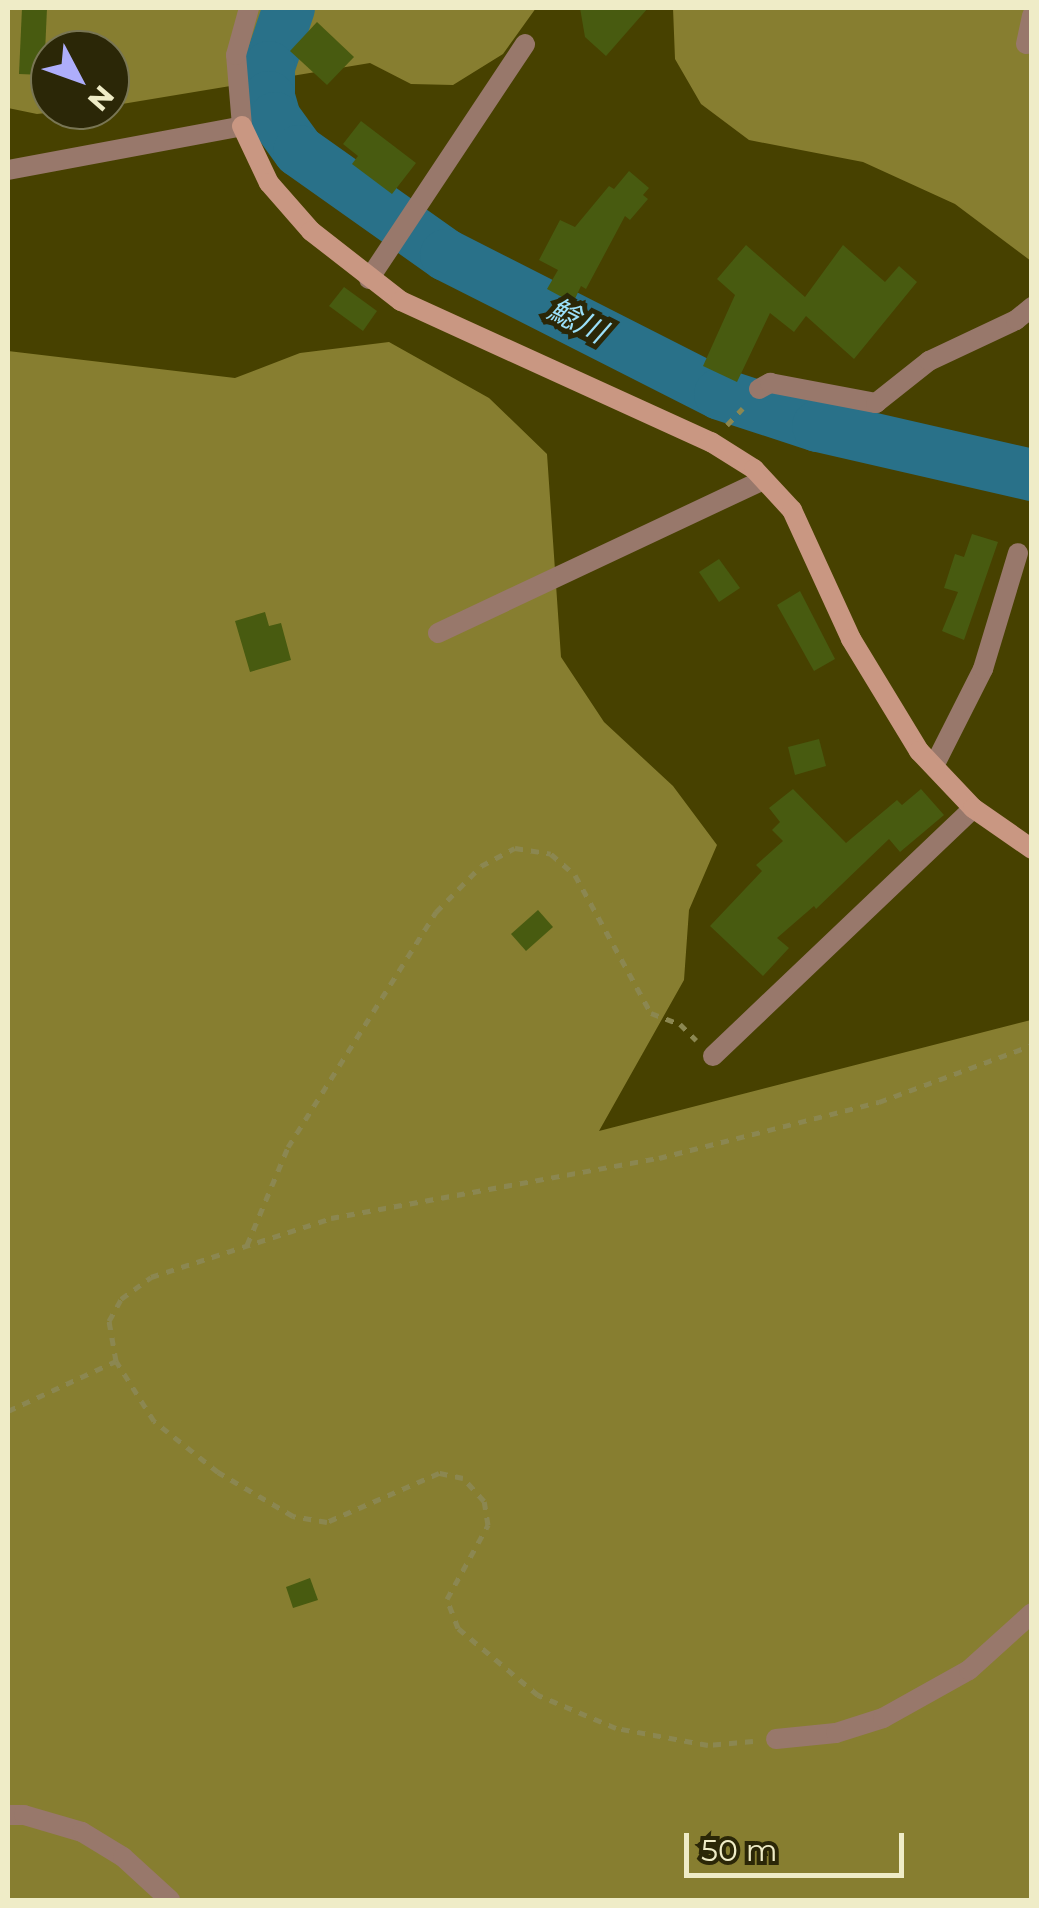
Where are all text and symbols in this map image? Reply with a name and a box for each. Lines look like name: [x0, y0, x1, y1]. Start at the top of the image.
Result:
north arrow: [30, 30, 130, 130]
text: N: [81, 79, 121, 118]
water label: 鯰川: [542, 291, 612, 351]
scale bar: [689, 1813, 909, 1875]
text: 50 m: [701, 1832, 778, 1869]

